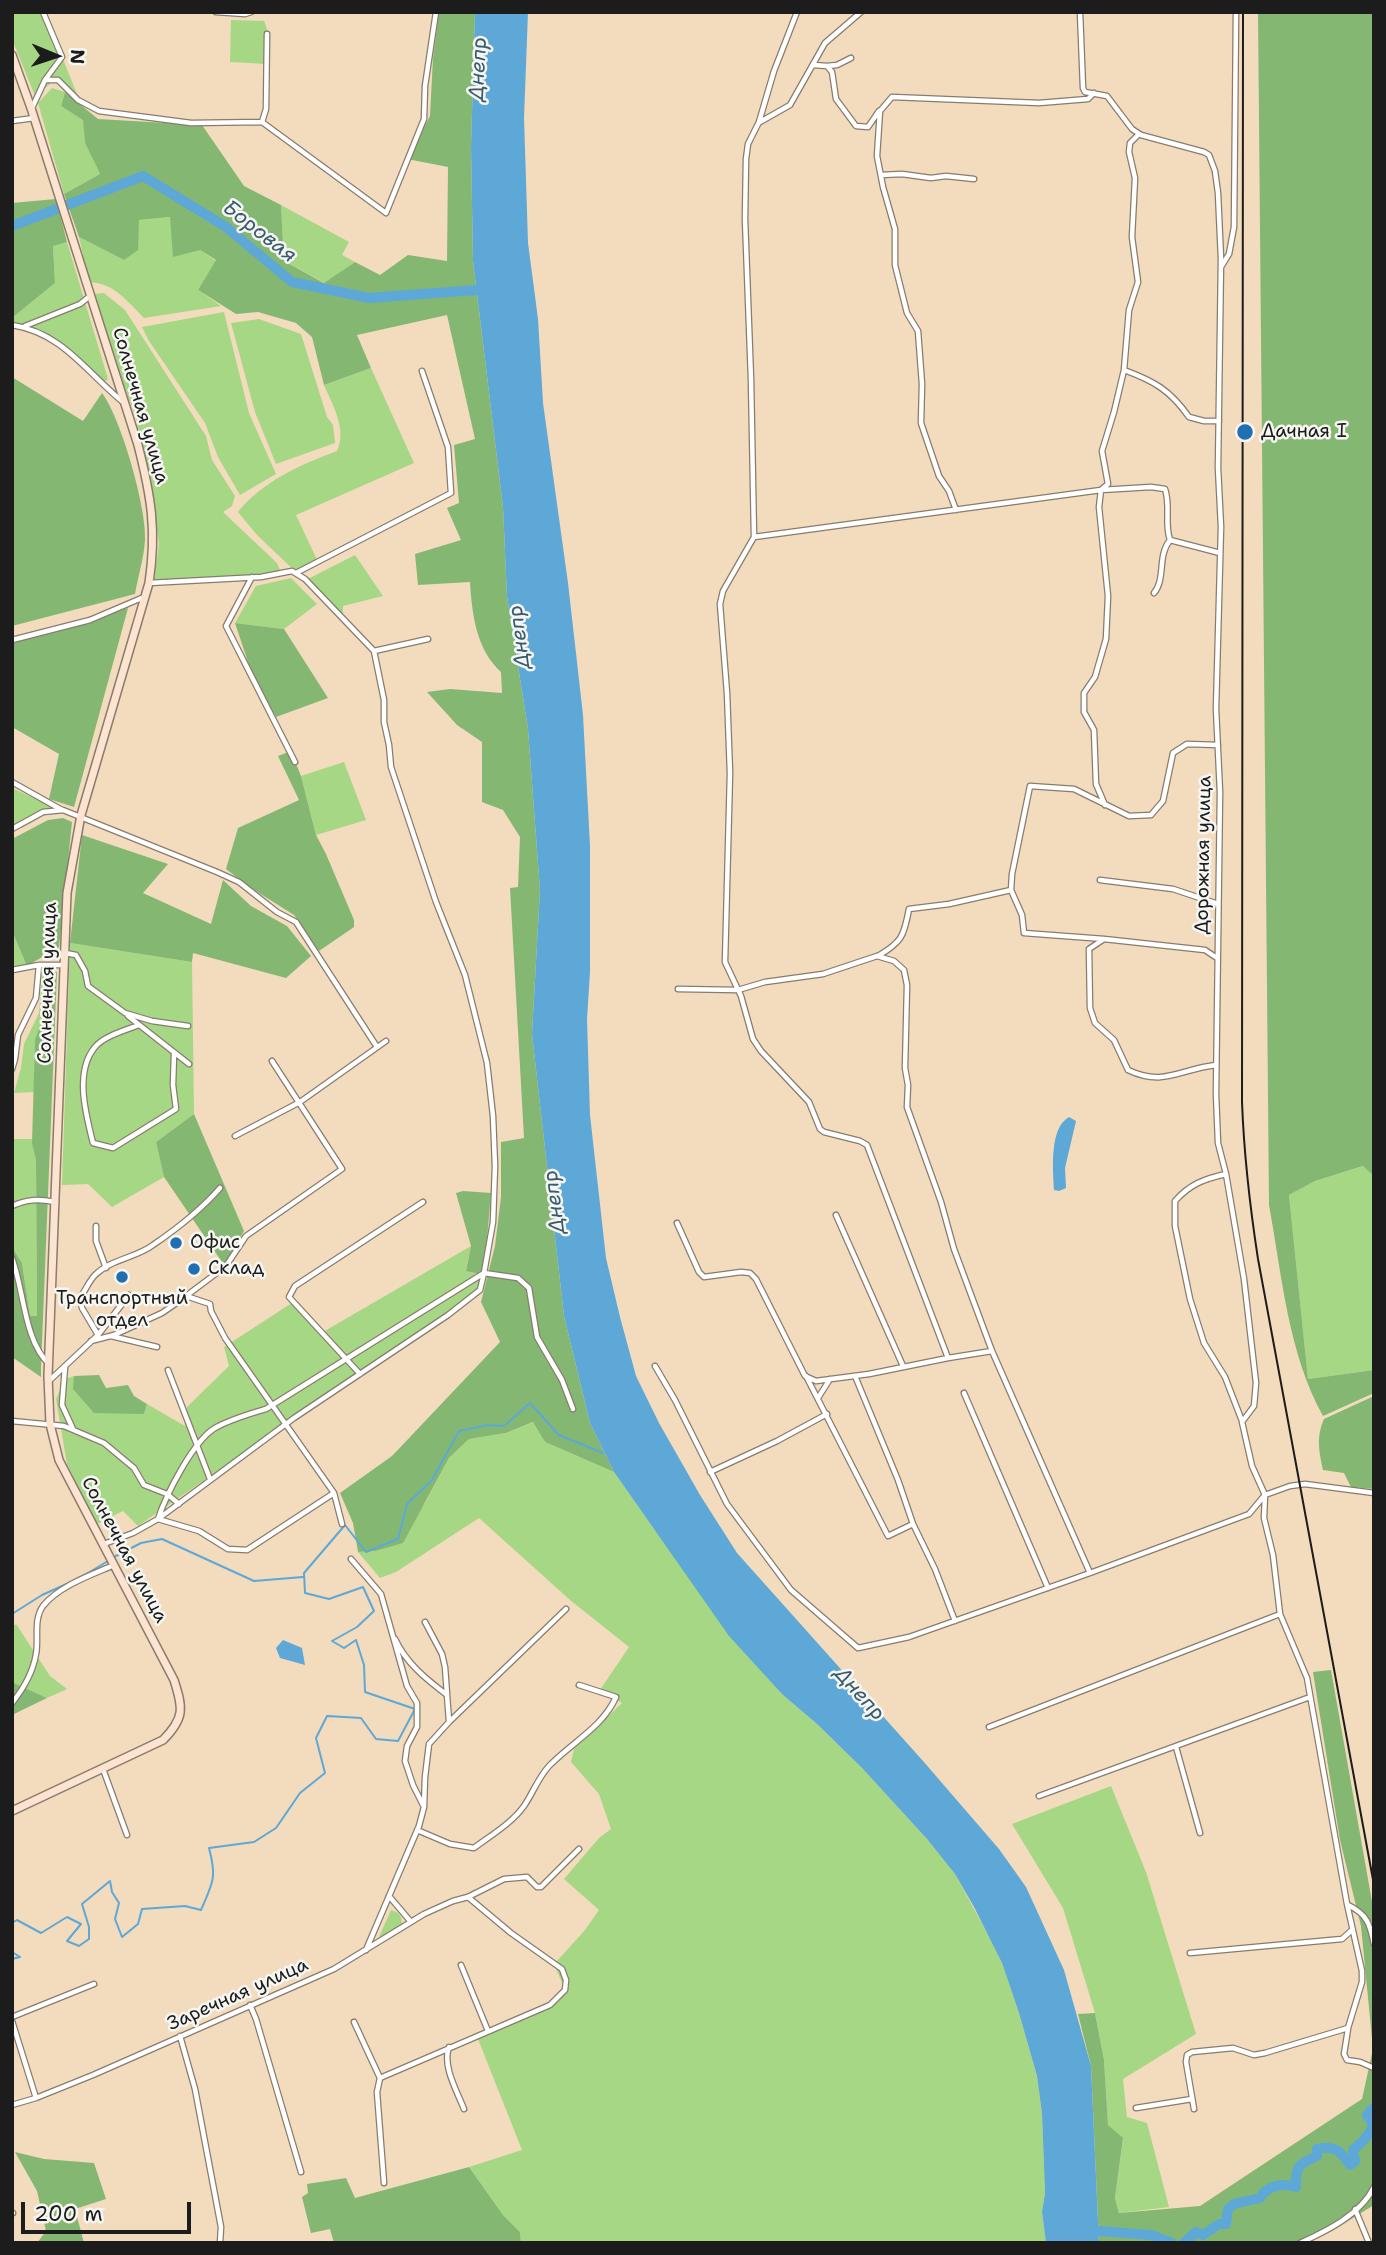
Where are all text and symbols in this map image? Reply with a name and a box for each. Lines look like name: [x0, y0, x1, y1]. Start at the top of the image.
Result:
north arrow: [21, 21, 91, 91]
water label: Днепр: [465, 36, 493, 102]
text: N: [65, 49, 90, 65]
water label: Боровая: [217, 195, 301, 269]
street label: Солнечная улица: [107, 325, 173, 487]
place label: Дачная I: [1261, 421, 1347, 443]
marker: Дачная I: [1235, 422, 1255, 442]
water label: Днепр: [504, 604, 536, 670]
street label: Дорожная улица: [1191, 775, 1217, 935]
street label: Солнечная улица: [34, 902, 62, 1064]
water label: Днепр: [539, 1169, 571, 1235]
place label: Офис: [190, 1232, 240, 1254]
marker: Офис: [168, 1235, 184, 1251]
place label: Склад: [208, 1258, 264, 1280]
marker: Склад: [186, 1261, 202, 1277]
marker: Транспортный отдел: [114, 1269, 130, 1285]
place label: Транспортный отдел: [56, 1288, 188, 1332]
street label: Солнечная улица: [76, 1473, 172, 1627]
water label: Днепр: [828, 1662, 890, 1726]
street label: Заречная улица: [164, 1954, 312, 2036]
scale bar: [24, 2188, 194, 2232]
text: 200 m: [34, 2200, 103, 2228]

